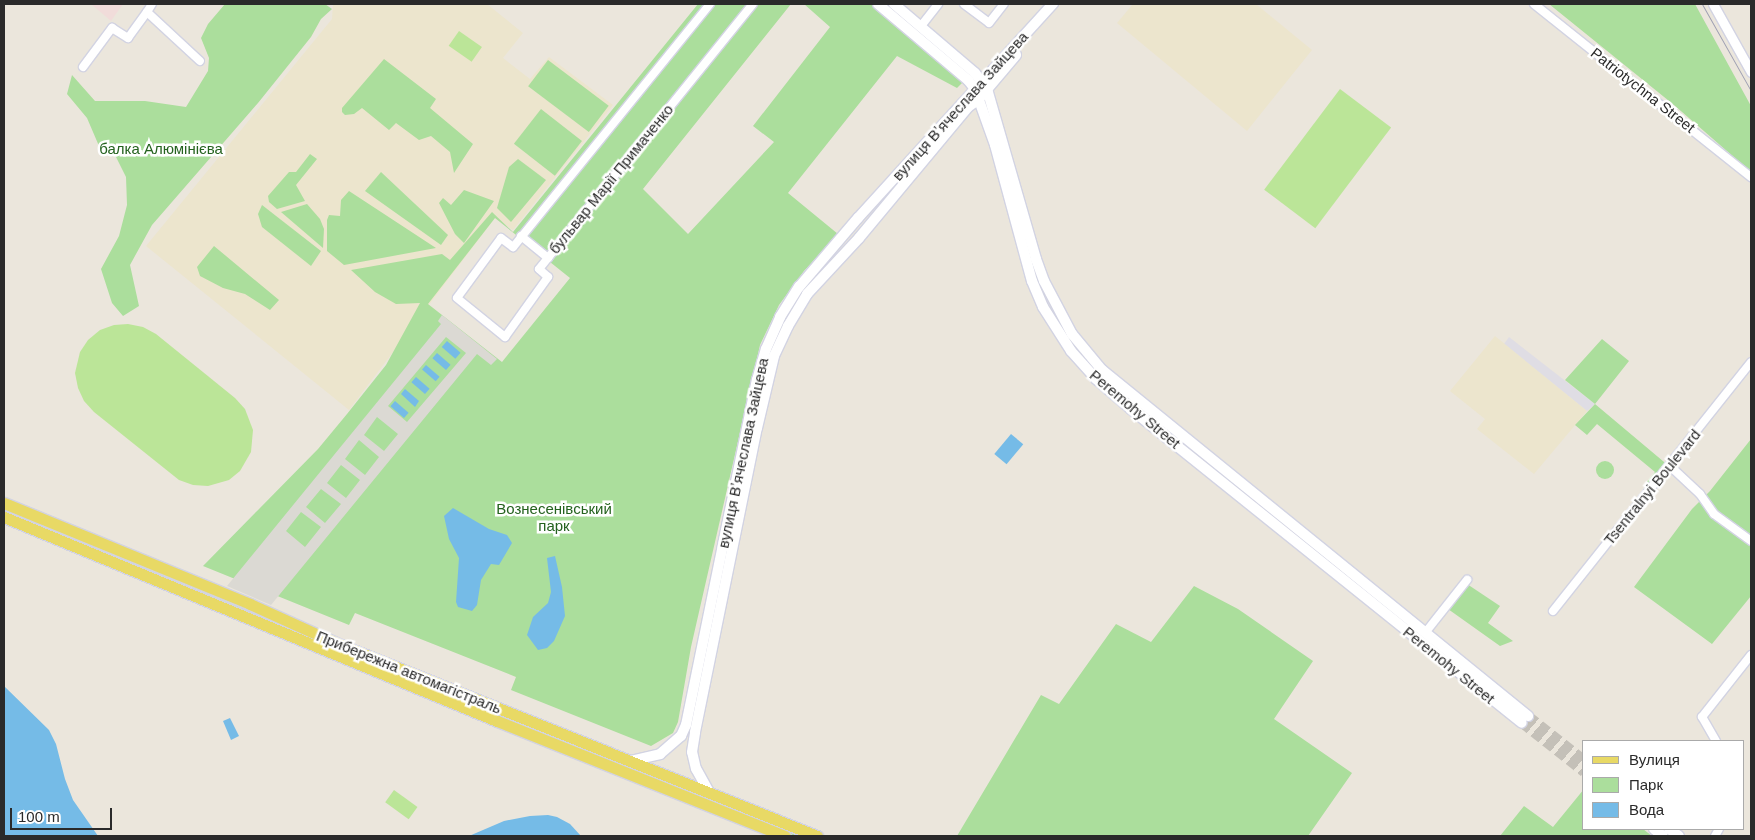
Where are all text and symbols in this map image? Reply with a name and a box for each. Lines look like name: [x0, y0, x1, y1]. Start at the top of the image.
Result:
street label: вулиця Вʼячеслава Зайцева: [888, 28, 1032, 184]
street label: Patriotychna Street: [1587, 44, 1699, 136]
street label: бульвар Марії Примаченко: [545, 101, 677, 257]
park label: балка Алюмінієва: [99, 140, 223, 158]
street label: вулиця Вʼячеслава Зайцева: [714, 356, 772, 550]
street label: Peremohy Street: [1086, 366, 1184, 452]
street label: Tsentralnyi Boulevard: [1600, 426, 1704, 548]
park label: Вознесенівський парк: [496, 499, 612, 534]
street label: Peremohy Street: [1400, 623, 1498, 707]
street label: Прибережна автомагістраль: [314, 627, 504, 717]
legend: [1582, 740, 1745, 830]
text: Вулиця: [1629, 751, 1680, 768]
text: Парк: [1629, 776, 1663, 793]
scale bar: [12, 798, 115, 830]
text: Вода: [1629, 801, 1664, 818]
text: 100 m: [18, 808, 60, 825]

